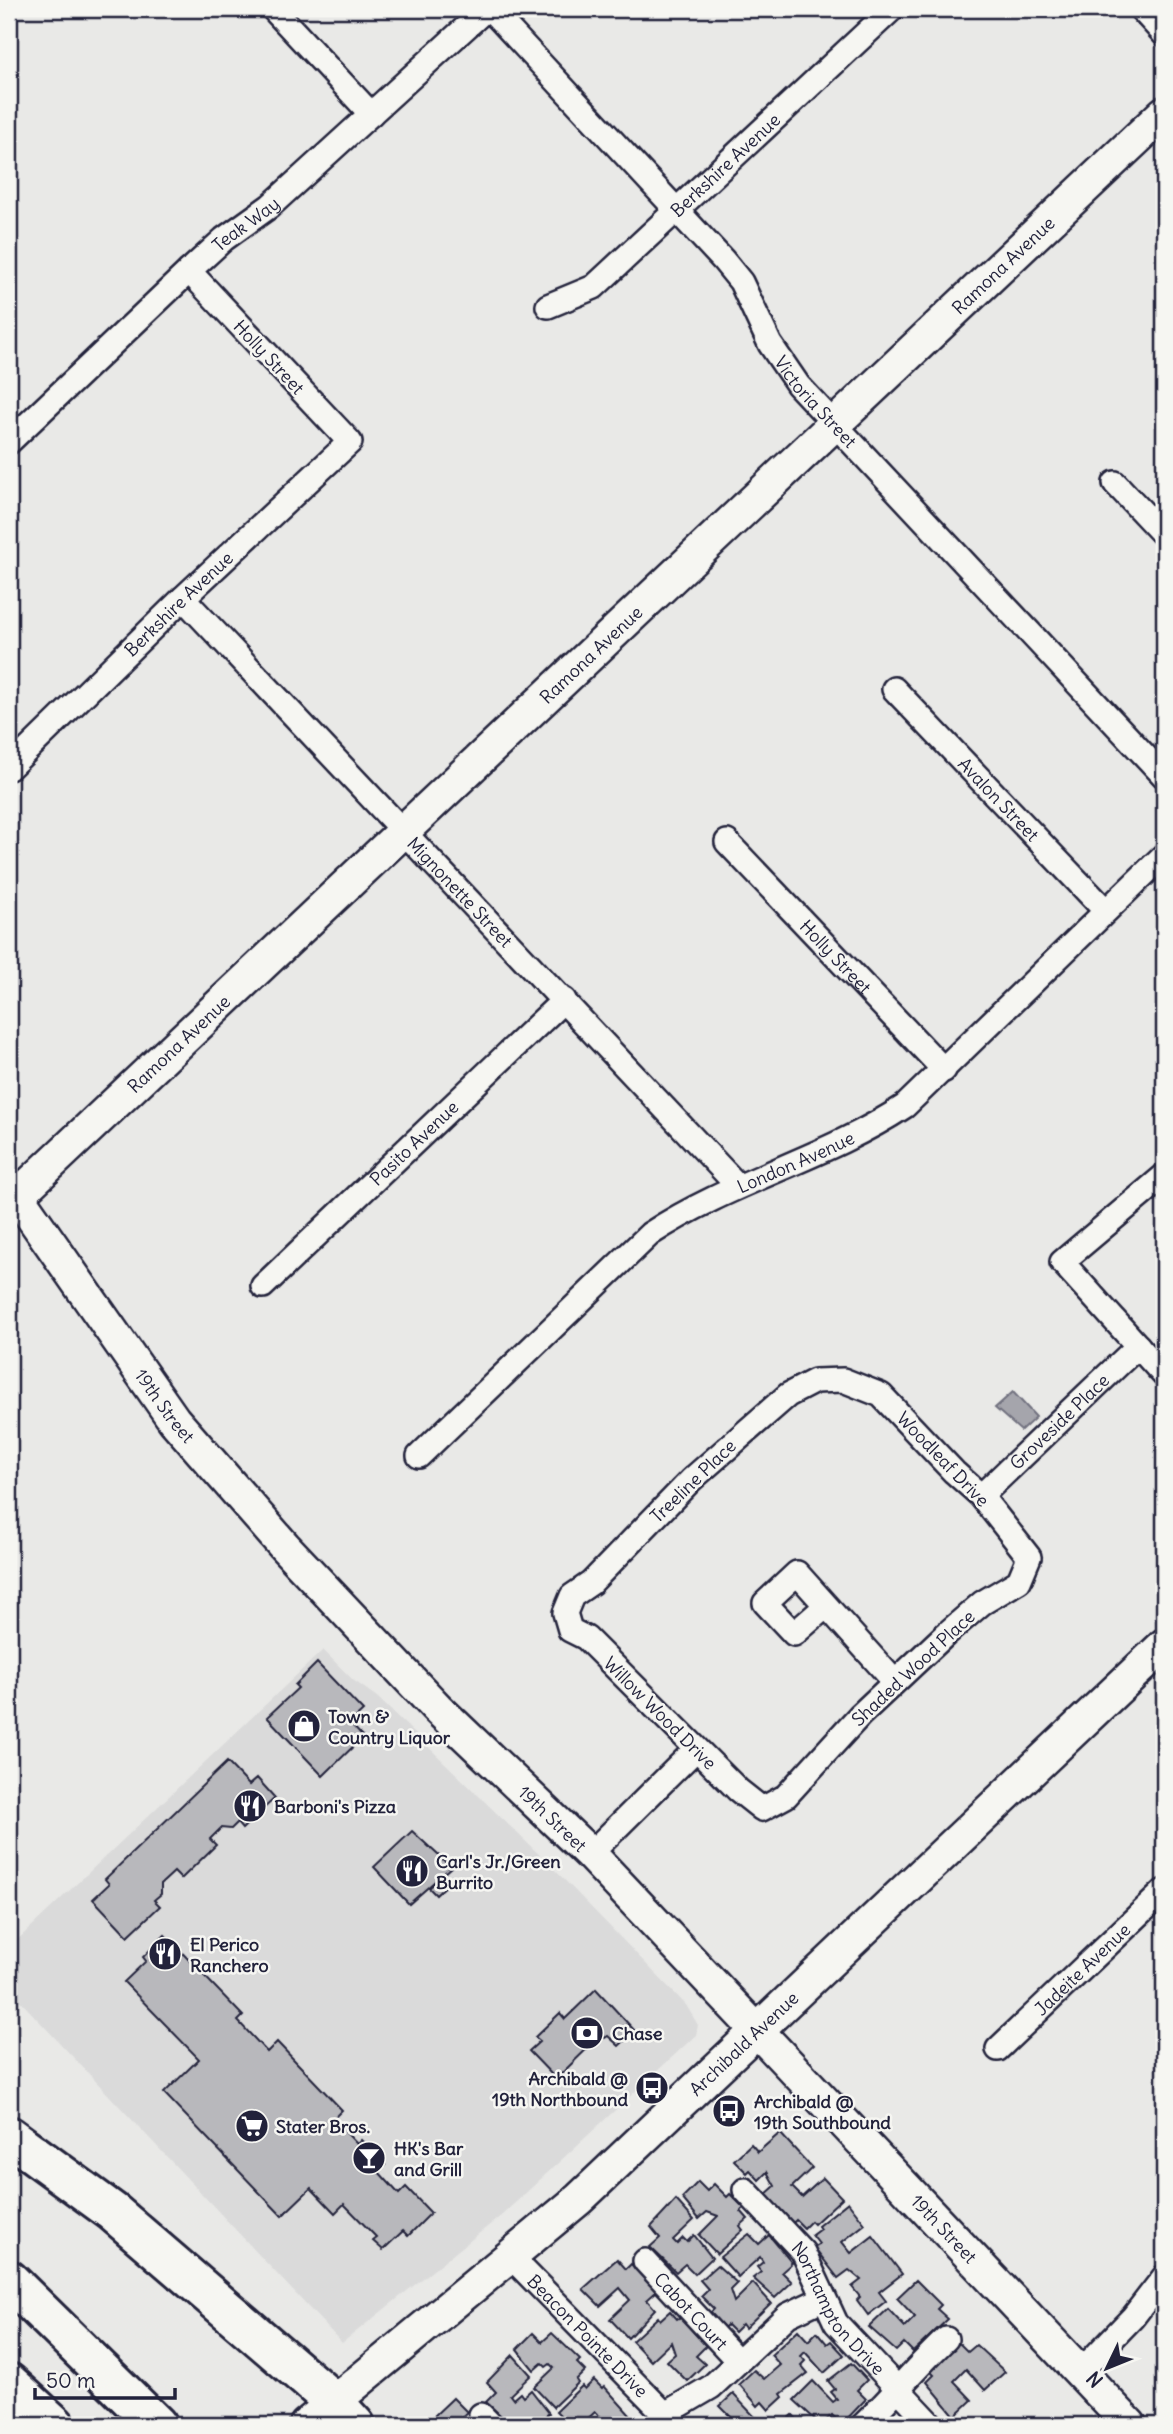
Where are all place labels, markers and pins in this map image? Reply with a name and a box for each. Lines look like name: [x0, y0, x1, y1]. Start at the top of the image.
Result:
place label: Town & Country Liquor: [328, 1705, 451, 1749]
shop icon: Town & Country Liquor: [285, 1707, 323, 1745]
restaurant icon: Barboni's Pizza: [231, 1787, 269, 1825]
place label: Barboni's Pizza: [274, 1795, 396, 1818]
place label: Carl's Jr./Green Burrito: [436, 1850, 561, 1894]
restaurant icon: Carl's Jr./Green Burrito: [393, 1852, 431, 1890]
place label: El Perico Ranchero: [190, 1933, 269, 1977]
restaurant icon: El Perico Ranchero: [146, 1935, 184, 1973]
bank icon: Chase: [568, 2014, 606, 2052]
place label: Chase: [612, 2022, 663, 2045]
place label: Archibald @ 19th Northbound: [492, 2067, 628, 2111]
bus stop icon: Archibald @ 19th Northbound: [633, 2069, 671, 2107]
place label: Archibald @ 19th Southbound: [754, 2090, 891, 2134]
bus stop icon: Archibald @ 19th Southbound: [710, 2092, 748, 2130]
supermarket icon: Stater Bros.: [233, 2107, 271, 2145]
place label: Stater Bros.: [276, 2115, 371, 2138]
place label: HK's Bar and Grill: [394, 2137, 464, 2181]
bar icon: HK's Bar and Grill: [350, 2139, 388, 2177]

